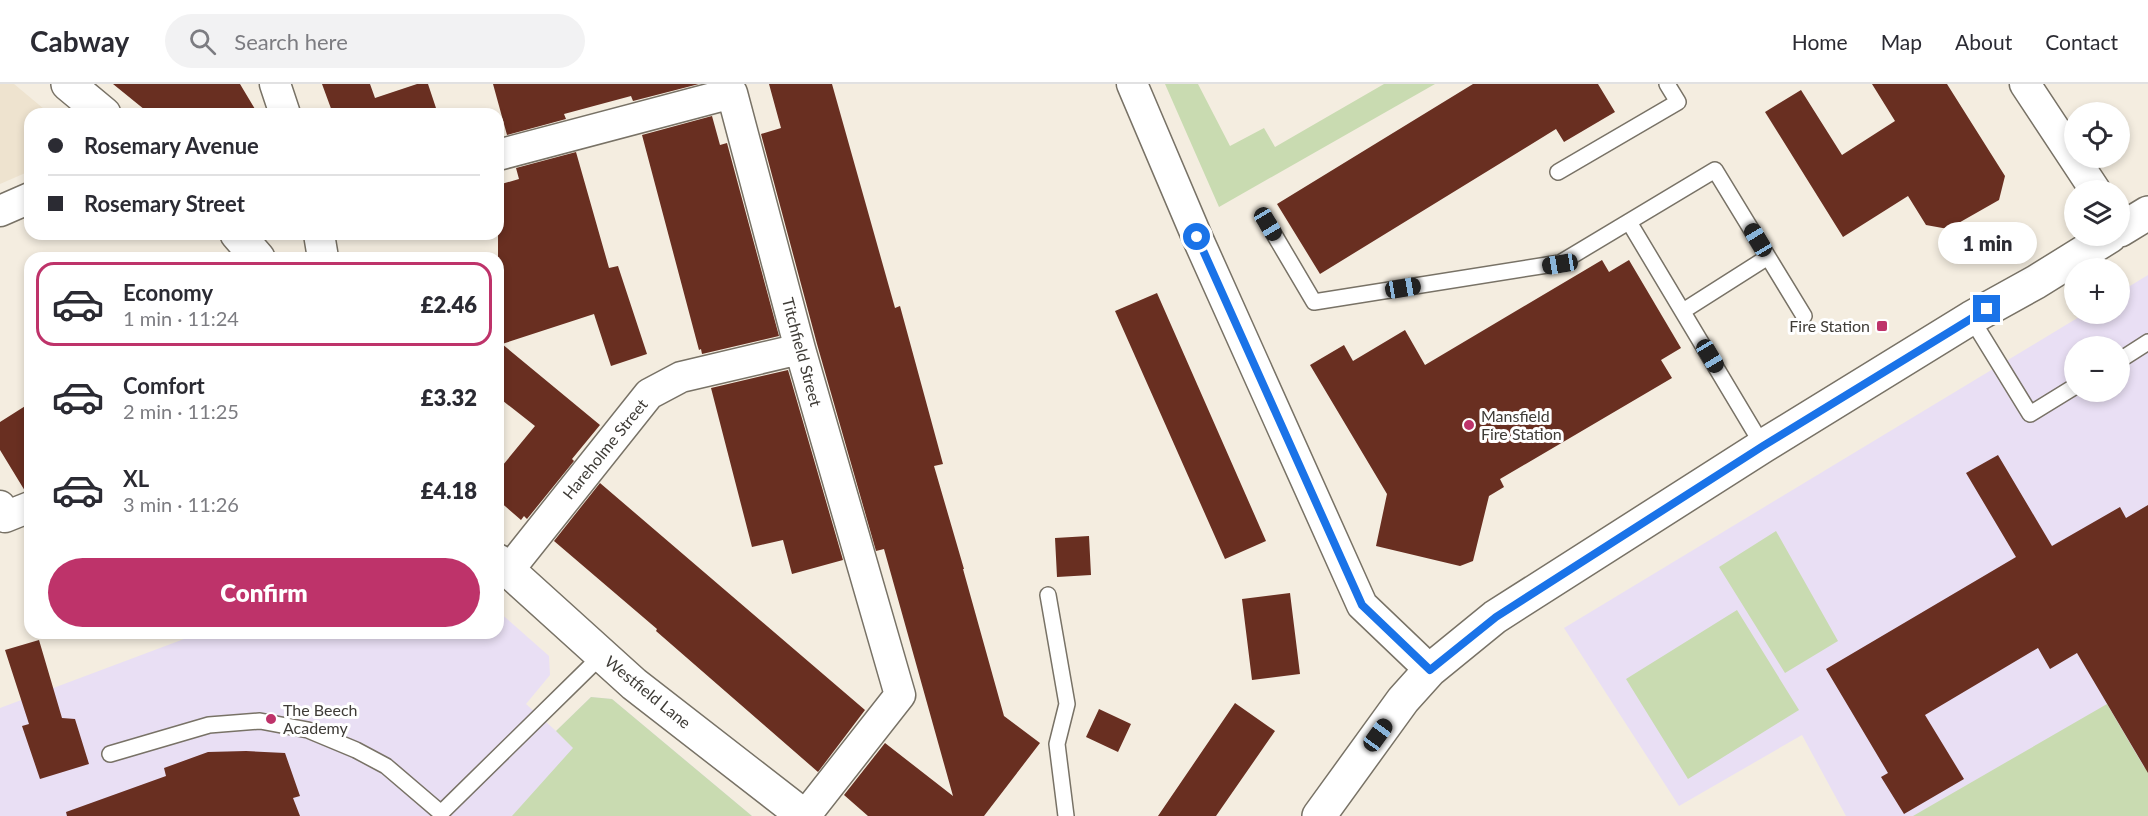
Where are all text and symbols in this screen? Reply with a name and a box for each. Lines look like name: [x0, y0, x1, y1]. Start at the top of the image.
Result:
search box: [165, 14, 585, 68]
text: Cabway: [30, 24, 129, 58]
icon: search: [186, 25, 219, 58]
text: Search here: [234, 28, 348, 55]
text: Home: [1792, 29, 1848, 54]
text: Map: [1881, 29, 1922, 54]
text: About: [1955, 29, 2012, 54]
text: Contact: [2045, 29, 2118, 54]
map controls: [2064, 102, 2130, 402]
button: locate: [2064, 102, 2130, 168]
text: Rosemary Avenue: [84, 132, 259, 159]
button: layers: [2064, 180, 2130, 246]
text: Rosemary Street: [84, 190, 245, 217]
car: [1251, 204, 1285, 244]
car: [1741, 220, 1775, 260]
callout: 1 min: [1938, 222, 2036, 264]
route start: [1183, 223, 1210, 250]
text: 1 min: [1963, 231, 2012, 255]
car: [1541, 252, 1579, 276]
button: +: [2064, 258, 2130, 324]
car: [1384, 276, 1422, 300]
icon: car: [51, 277, 105, 331]
text: Economy: [123, 279, 213, 306]
text: £2.46: [421, 291, 477, 318]
street label: Titchfield Street: [779, 295, 826, 409]
route end: [1973, 295, 2000, 322]
text: 1 min · 11:24: [123, 306, 239, 330]
place label: Fire Station: [1789, 316, 1870, 335]
marker: Fire Station: [1875, 319, 1889, 333]
car: [1693, 336, 1727, 376]
button: −: [2064, 336, 2130, 402]
icon: car: [51, 370, 105, 424]
text: Comfort: [123, 372, 205, 399]
text: £3.32: [421, 384, 477, 411]
street label: Hareholme Street: [558, 395, 651, 503]
text: 2 min · 11:25: [123, 399, 239, 423]
place label: Mansfield Fire Station: [1481, 406, 1562, 443]
marker: Mansfield Fire Station: [1462, 418, 1476, 432]
icon: car: [51, 463, 105, 517]
text: XL: [123, 465, 149, 492]
text: £4.18: [421, 477, 477, 504]
text: 3 min · 11:26: [123, 492, 239, 516]
button: Confirm: [48, 558, 480, 627]
street label: Westfield Lane: [602, 651, 695, 732]
place label: The Beech Academy: [283, 700, 357, 737]
marker: The Beech Academy: [264, 712, 278, 726]
car: [1360, 715, 1396, 755]

